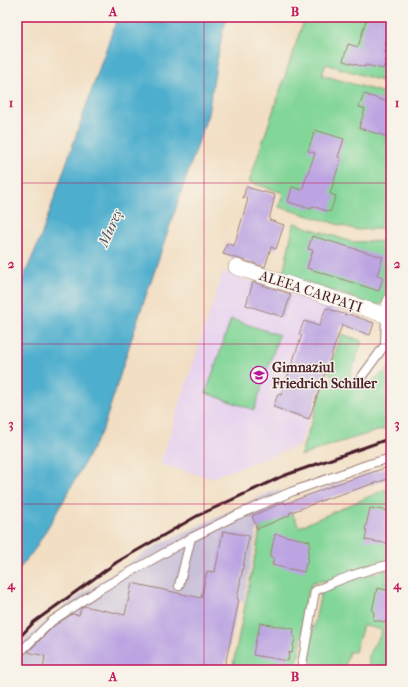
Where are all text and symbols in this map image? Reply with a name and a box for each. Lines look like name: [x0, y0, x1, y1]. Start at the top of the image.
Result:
text: A: [108, 4, 118, 19]
text: B: [291, 4, 300, 19]
text: 1: [9, 95, 14, 110]
text: 1: [395, 95, 400, 110]
water label: Mureș: [94, 206, 126, 250]
text: 2: [8, 256, 15, 271]
text: 2: [394, 256, 401, 271]
street label: ALEEA CARPAȚI: [256, 267, 365, 316]
place label: Gimnaziul Friedrich Schiller: [271, 359, 378, 392]
school or university icon: Gimnaziul Friedrich Schiller: [249, 365, 269, 385]
text: 3: [8, 416, 14, 432]
text: 3: [394, 416, 400, 432]
text: 4: [6, 577, 16, 593]
text: 4: [392, 577, 402, 593]
text: A: [108, 669, 118, 684]
text: B: [291, 669, 300, 684]

